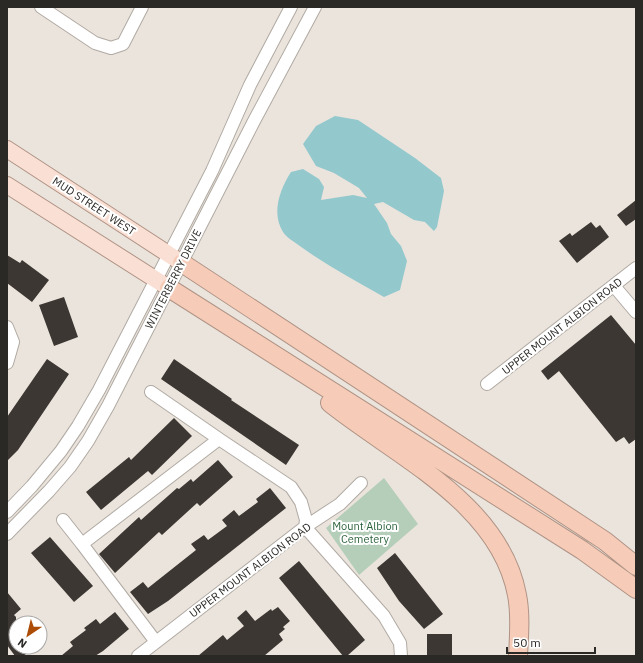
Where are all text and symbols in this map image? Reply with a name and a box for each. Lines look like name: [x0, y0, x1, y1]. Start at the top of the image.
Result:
street label: MUD STREET WEST: [50, 174, 139, 239]
street label: WINTERBERRY DRIVE: [142, 227, 204, 331]
street label: UPPER MOUNT ALBION ROAD: [499, 275, 625, 377]
park label: Mount Albion Cemetery: [332, 519, 398, 546]
street label: UPPER MOUNT ALBION ROAD: [186, 520, 314, 620]
north arrow: [8, 615, 48, 655]
scale bar: [507, 629, 595, 655]
text: N: [15, 635, 30, 651]
text: 50 m: [513, 635, 541, 650]

